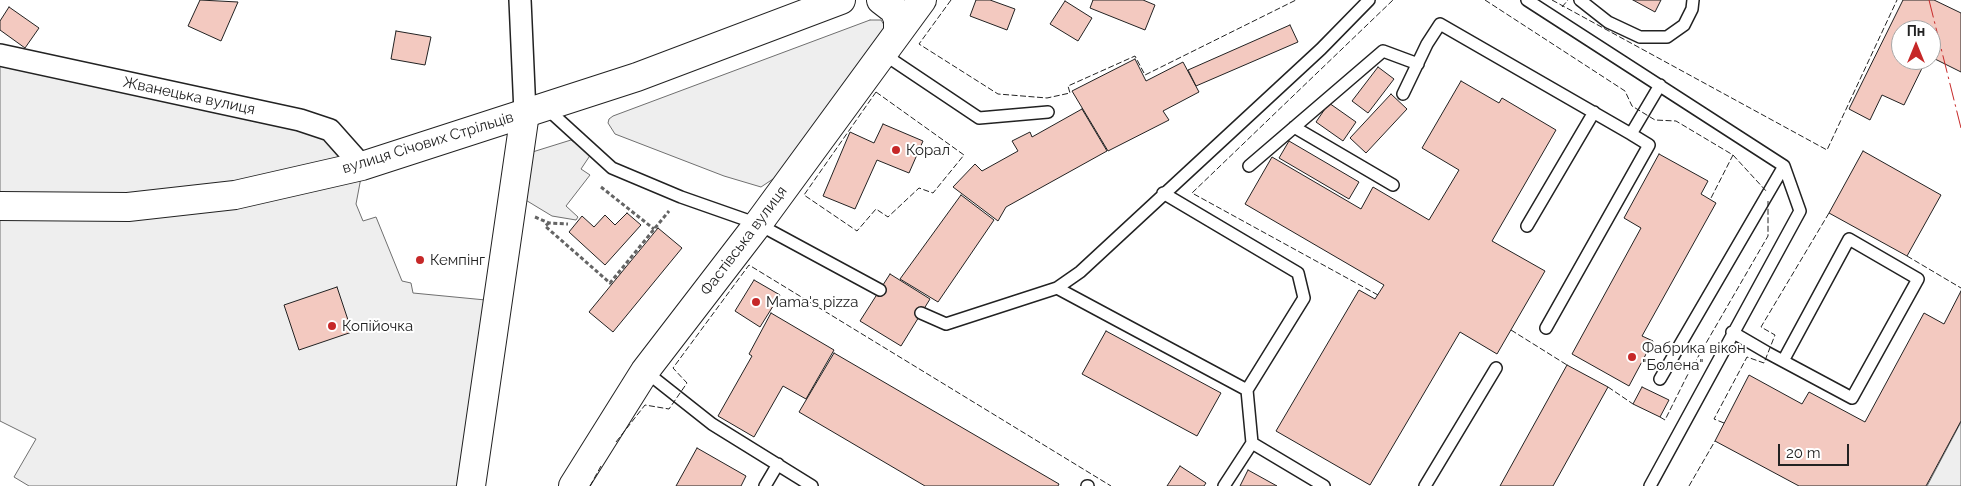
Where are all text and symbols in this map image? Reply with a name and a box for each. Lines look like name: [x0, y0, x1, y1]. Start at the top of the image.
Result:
north arrow: [1891, 20, 1941, 70]
text: Пн: [1907, 23, 1925, 39]
street label: Жванецька вулиця: [121, 73, 257, 119]
street label: вулиця Січових Стрільців: [340, 108, 516, 178]
place label: Корал: [906, 141, 950, 159]
marker: Корал: [890, 144, 902, 156]
street label: Фастівська вулиця: [697, 183, 791, 299]
place label: Кемпінг: [430, 251, 485, 269]
marker: Кемпінг: [414, 254, 426, 266]
place label: Mama's pizza: [766, 293, 858, 311]
marker: Mama's pizza: [750, 296, 762, 308]
place label: Копійочка: [342, 317, 413, 335]
marker: Копійочка: [326, 320, 338, 332]
place label: Фабрика вікон "Болена": [1642, 339, 1746, 374]
marker: Фабрика вікон "Болена": [1626, 351, 1638, 363]
scale bar: [1781, 434, 1852, 466]
text: 20 m: [1786, 444, 1821, 462]

